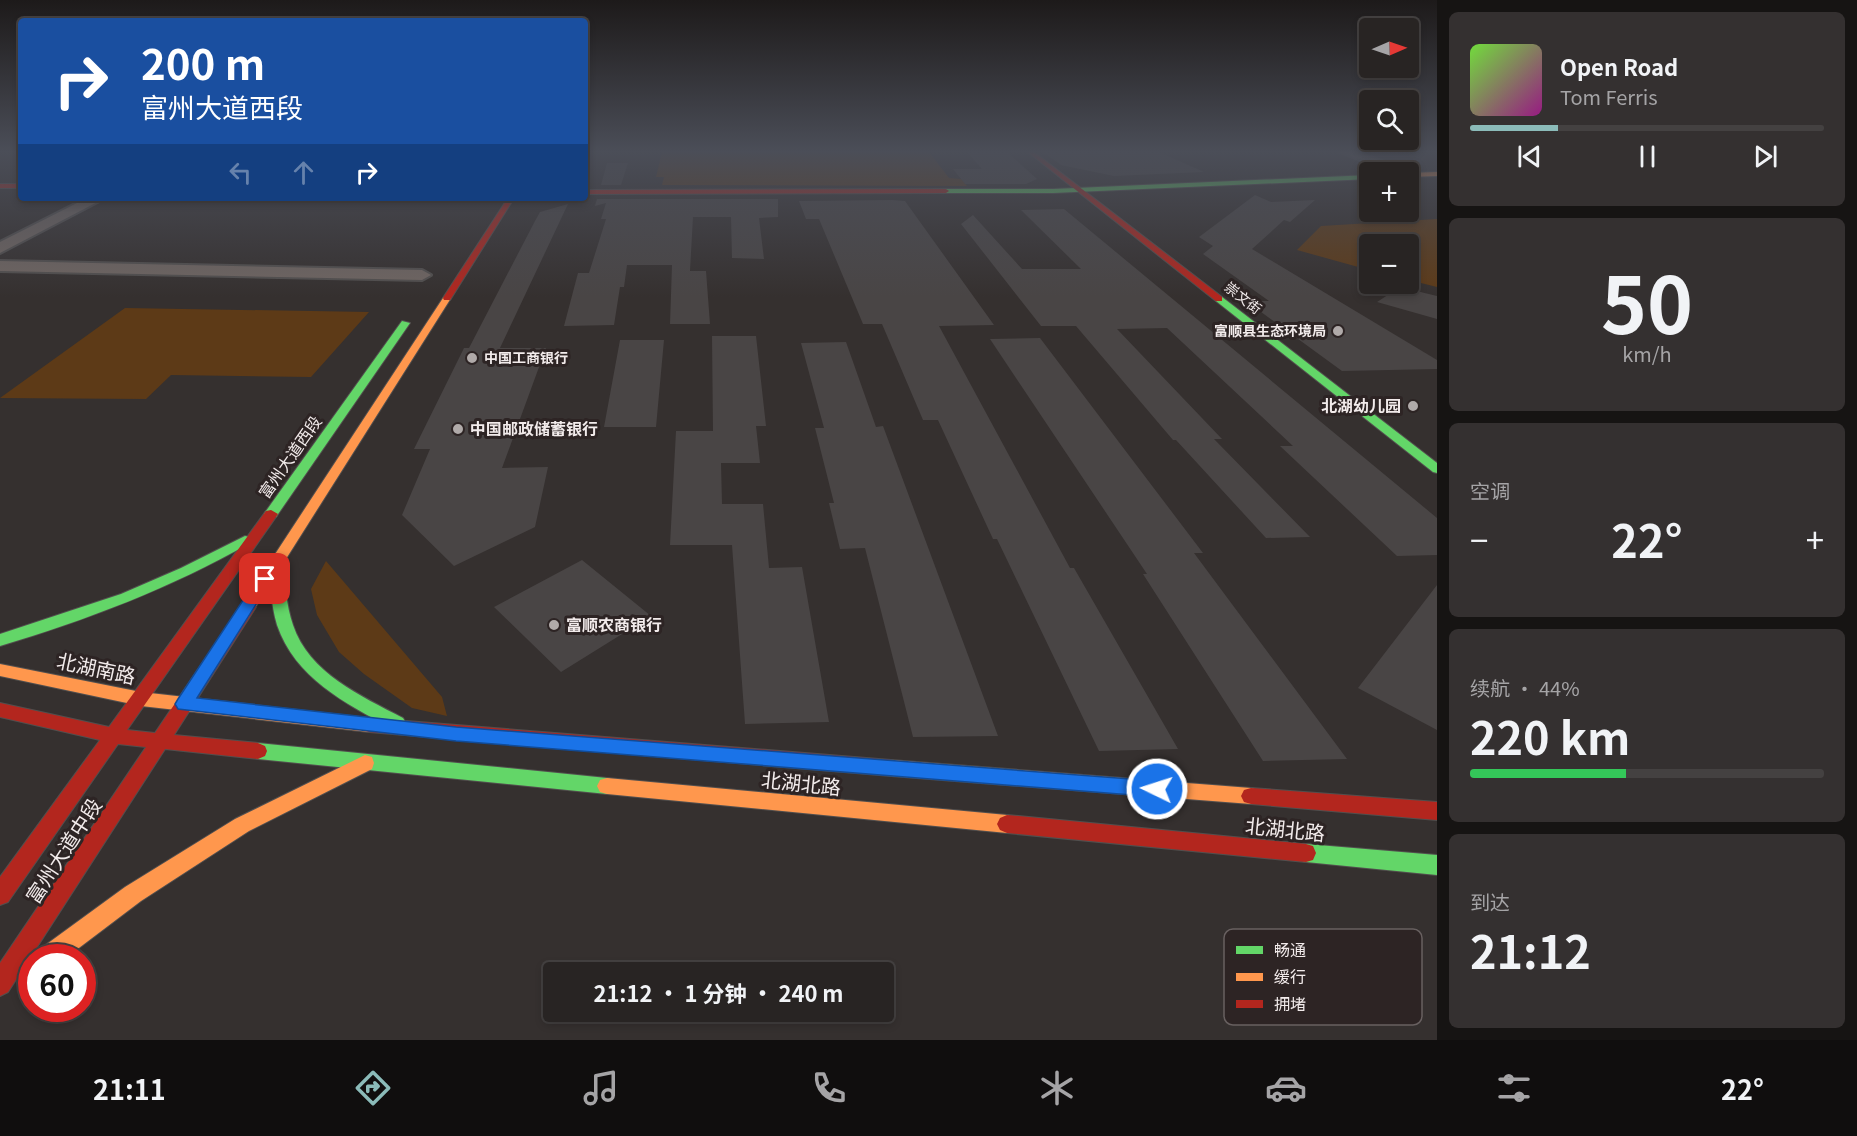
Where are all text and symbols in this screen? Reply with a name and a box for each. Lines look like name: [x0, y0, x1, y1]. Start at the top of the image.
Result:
north arrow: [1359, 18, 1419, 78]
map controls: [1359, 18, 1419, 294]
text: 200 m: [141, 31, 265, 92]
icon: right: [42, 42, 120, 120]
text: Open Road: [1560, 50, 1678, 82]
text: Tom Ferris: [1560, 82, 1658, 111]
text: 富州大道西段: [141, 87, 303, 126]
button: search: [1359, 90, 1419, 150]
icon: previous: [1513, 140, 1546, 173]
icon: pause: [1631, 140, 1664, 173]
icon: next: [1749, 140, 1782, 173]
icon: left: [224, 156, 257, 189]
icon: ahead: [287, 156, 320, 189]
icon: right: [350, 156, 383, 189]
button: +: [1359, 162, 1419, 222]
button: −: [1359, 234, 1419, 294]
text: 50: [1601, 244, 1693, 356]
street label: 崇文街: [1221, 276, 1266, 318]
place label: 富顺县生态环境局: [1214, 320, 1326, 340]
marker: 富顺县生态环境局: [1331, 324, 1345, 338]
text: km/h: [1622, 339, 1672, 368]
place label: 中国工商银行: [484, 347, 568, 367]
marker: 中国工商银行: [465, 351, 479, 365]
place label: 北湖幼儿园: [1321, 393, 1401, 417]
marker: 北湖幼儿园: [1406, 399, 1420, 413]
street label: 富州大道西段: [252, 410, 327, 503]
place label: 中国邮政储蓄银行: [470, 416, 598, 440]
marker: 中国邮政储蓄银行: [451, 422, 465, 436]
text: 空调: [1470, 476, 1510, 505]
text: 22°: [1611, 506, 1683, 571]
text: −: [1470, 515, 1488, 563]
text: +: [1806, 515, 1824, 563]
pin: [239, 553, 290, 604]
icon: arrive: [248, 562, 281, 595]
place label: 富顺农商银行: [566, 612, 662, 636]
marker: 富顺农商银行: [547, 618, 561, 632]
street label: 北湖南路: [54, 645, 138, 690]
text: 续航 · 44%: [1470, 673, 1580, 702]
text: 220 km: [1470, 703, 1630, 768]
position arrow: [1125, 757, 1189, 821]
street label: 北湖北路: [760, 764, 842, 801]
street label: 富州大道中段: [18, 792, 108, 908]
street label: 北湖北路: [1244, 810, 1326, 847]
text: 到达: [1470, 887, 1510, 916]
text: 21:12: [1470, 917, 1591, 982]
legend: [1224, 929, 1422, 1025]
text: 畅通: [1274, 937, 1306, 961]
speed limit sign: 60: [18, 944, 96, 1022]
text: 缓行: [1274, 964, 1306, 988]
text: 21:12 · 1 分钟 · 240 m: [593, 976, 844, 1008]
text: 拥堵: [1274, 991, 1306, 1015]
icon: directions: [352, 1067, 394, 1109]
icon: music: [580, 1067, 622, 1109]
icon: phone: [808, 1067, 850, 1109]
icon: climate: [1036, 1067, 1078, 1109]
icon: car: [1265, 1067, 1307, 1109]
icon: filters: [1493, 1067, 1535, 1109]
text: 21:11: [93, 1069, 166, 1108]
text: 22°: [1721, 1069, 1764, 1108]

